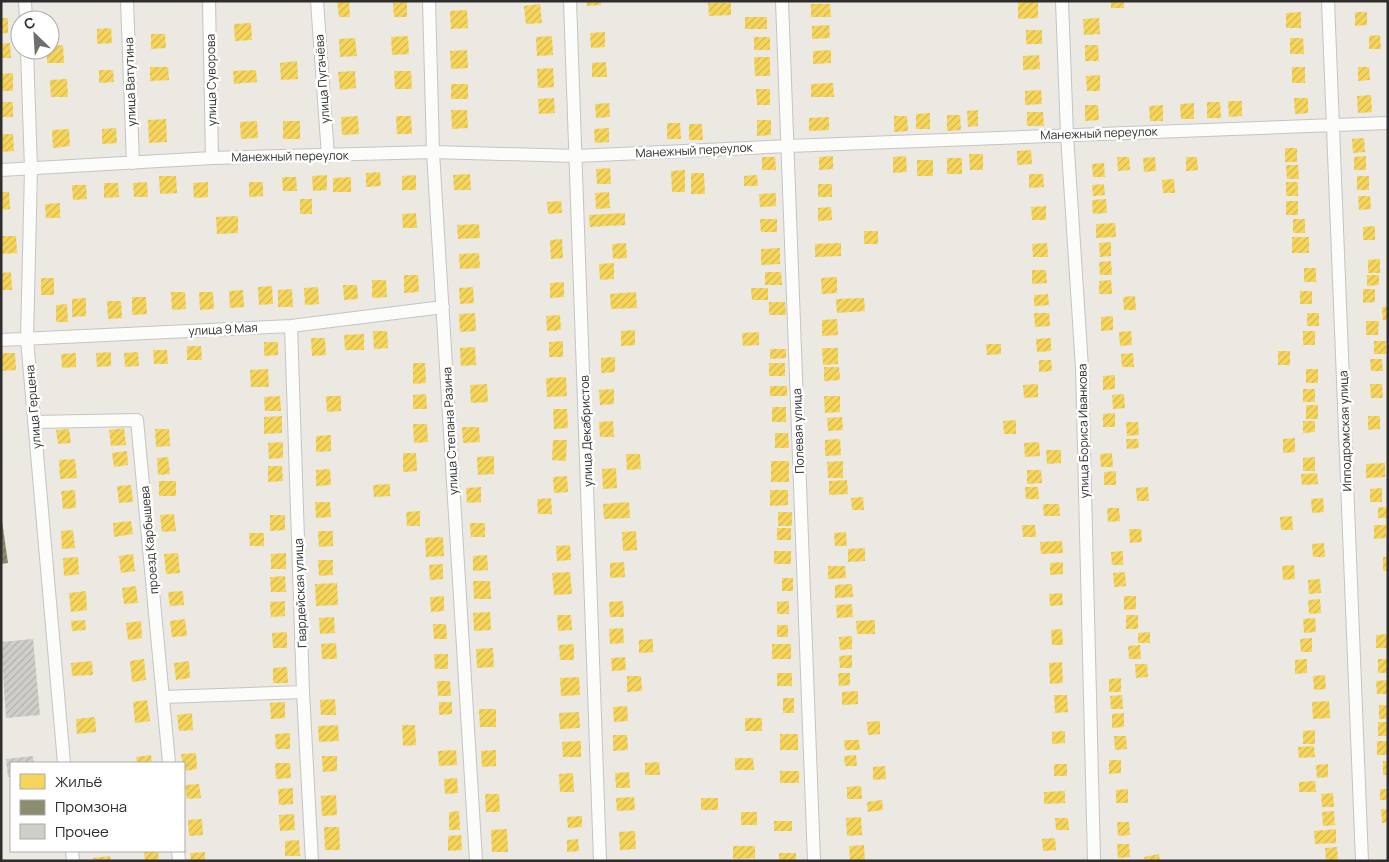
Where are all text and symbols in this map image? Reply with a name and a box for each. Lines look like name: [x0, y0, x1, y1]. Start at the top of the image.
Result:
north arrow: [10, 10, 60, 60]
text: С: [21, 12, 38, 34]
street label: улица Суворова: [202, 34, 220, 126]
street label: улица Пугачёва: [310, 34, 334, 124]
street label: улица Ватутина: [120, 37, 140, 127]
street label: Манежный переулок: [1040, 122, 1159, 144]
street label: Манежный переулок: [635, 138, 754, 162]
street label: Манежный переулок: [231, 146, 350, 166]
street label: улица 9 Мая: [188, 319, 258, 339]
street label: улица Герцена: [21, 364, 45, 450]
street label: улица Бориса Иванкова: [1073, 364, 1093, 498]
street label: улица Степана Разина: [438, 367, 462, 495]
street label: Ипподромская улица: [1334, 370, 1356, 492]
street label: улица Декабристов: [576, 374, 596, 487]
street label: Полевая улица: [788, 388, 808, 474]
street label: проезд Карбышева: [136, 485, 162, 595]
street label: Гвардейская улица: [290, 538, 310, 648]
legend: [10, 762, 185, 852]
text: Жильё: [55, 771, 103, 792]
text: Промзона: [55, 796, 127, 817]
text: Прочее: [55, 821, 109, 842]

